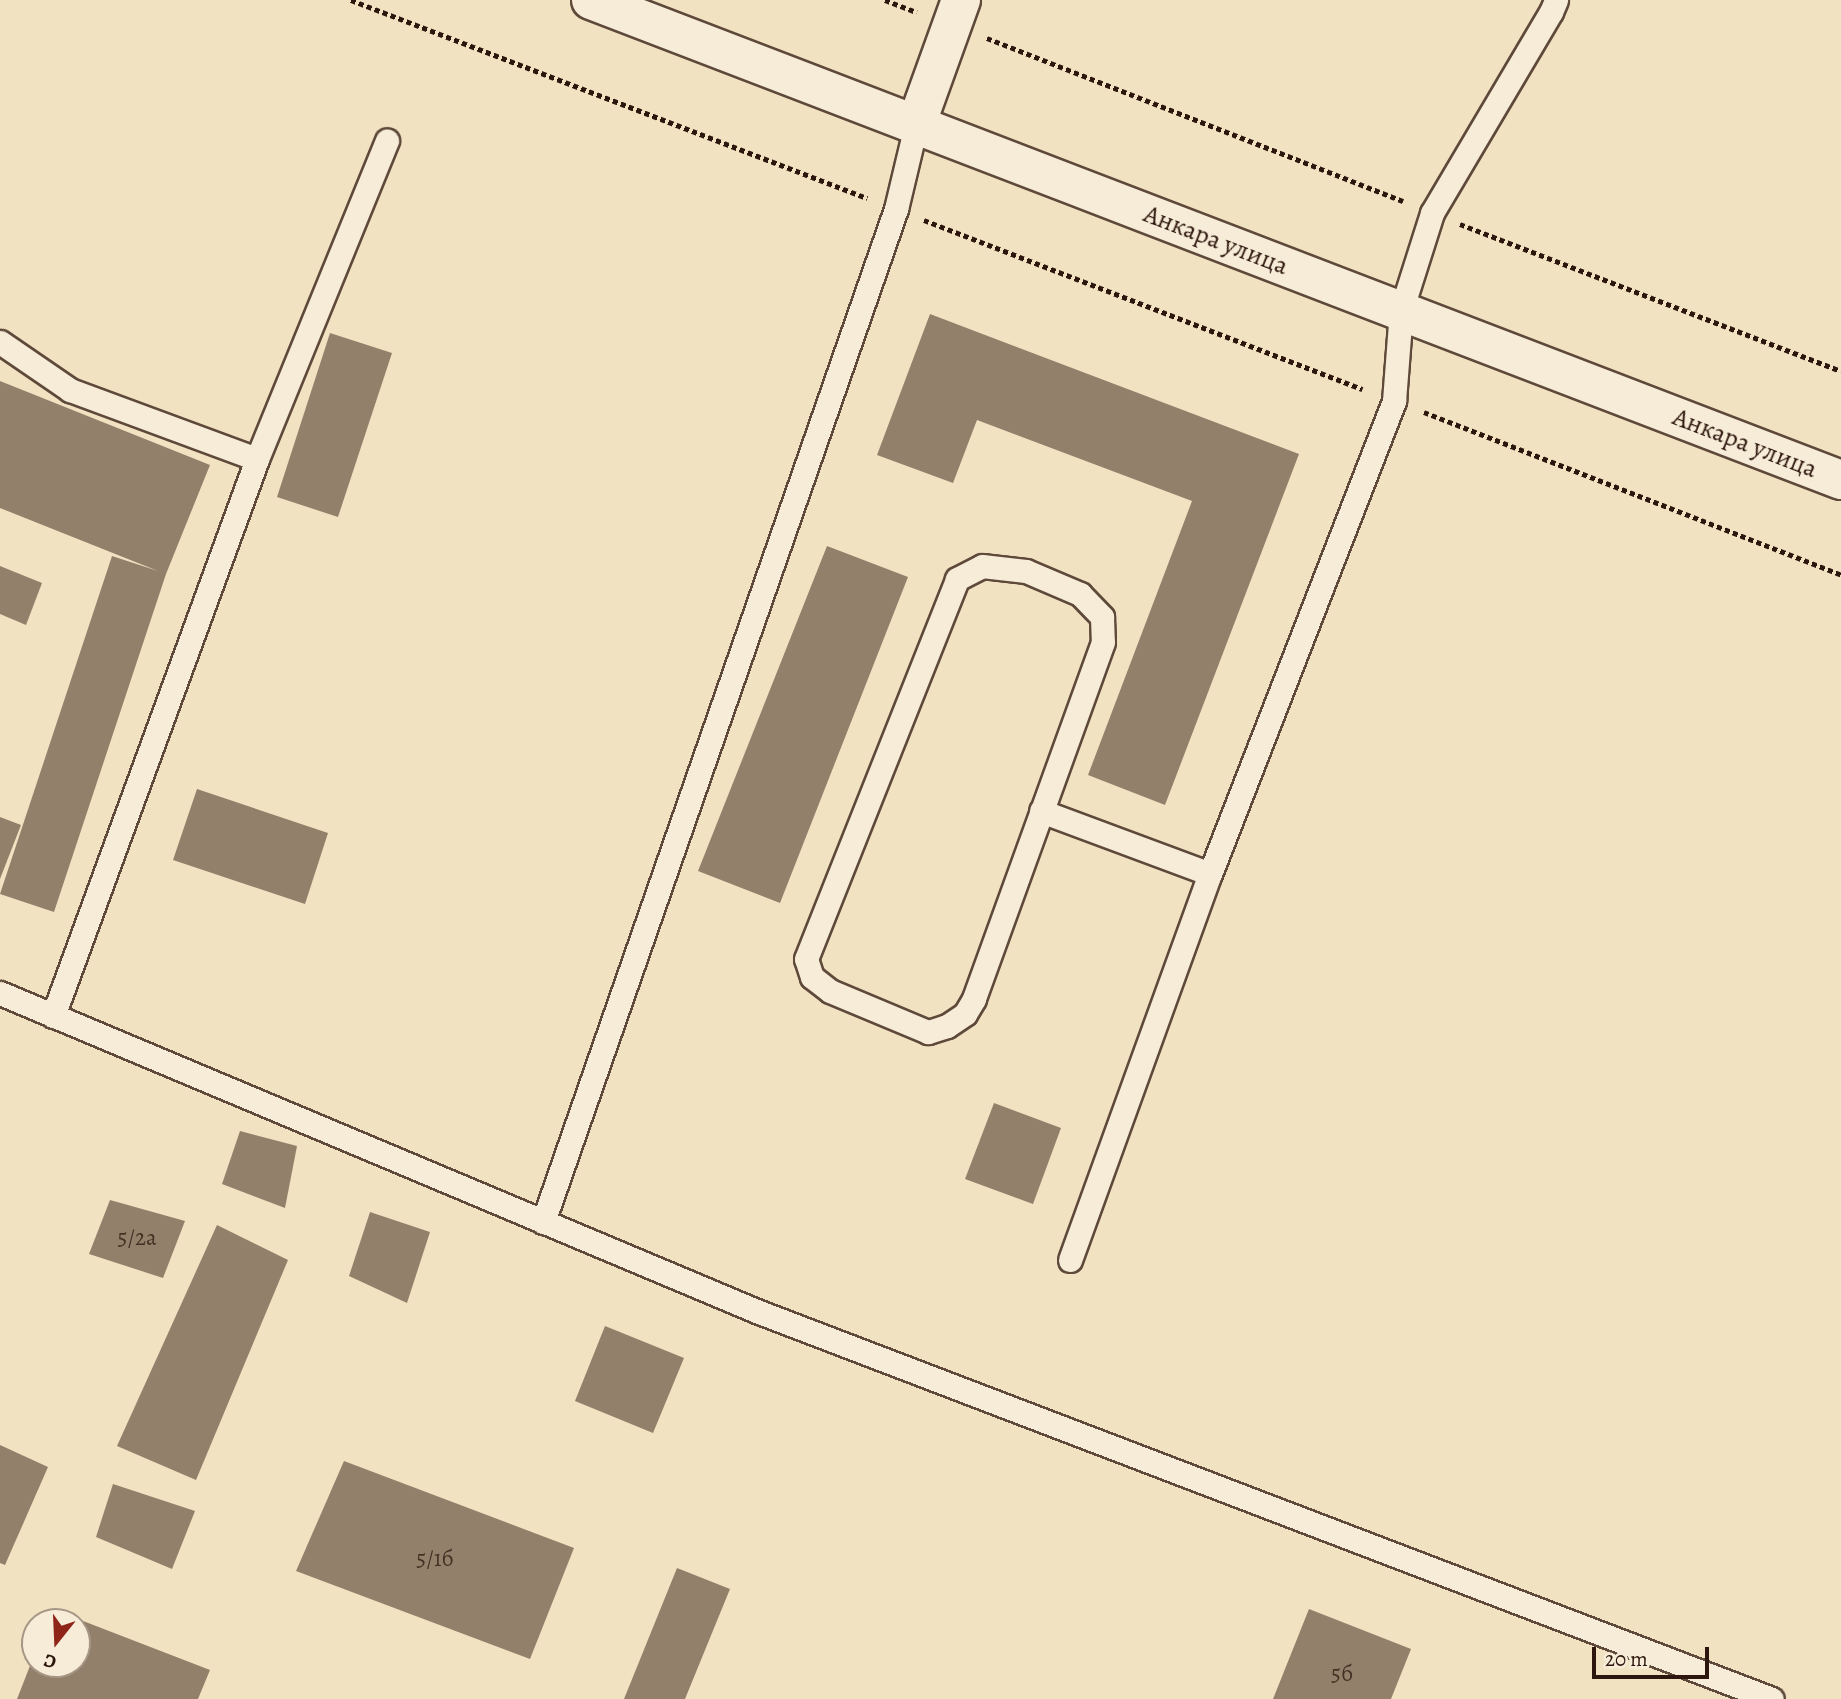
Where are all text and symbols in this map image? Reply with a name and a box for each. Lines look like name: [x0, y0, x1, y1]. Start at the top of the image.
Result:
street label: Анкара улица: [1139, 198, 1293, 282]
street label: Анкара улица: [1668, 401, 1822, 485]
house number: 5/2а: [118, 1224, 156, 1252]
house number: 5/1б: [416, 1545, 454, 1573]
north arrow: [21, 1608, 91, 1678]
scale bar: [1596, 1632, 1713, 1676]
text: 20 m: [1605, 1645, 1648, 1673]
text: С: [41, 1647, 60, 1675]
house number: 5б: [1331, 1660, 1353, 1688]

